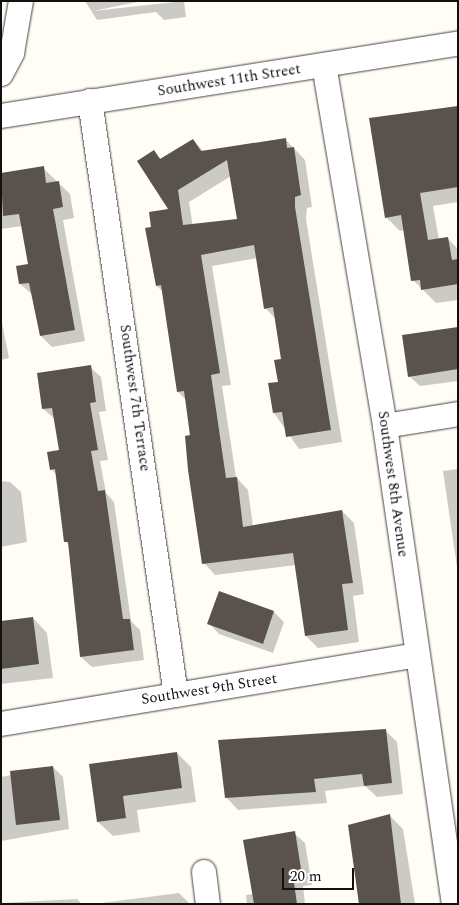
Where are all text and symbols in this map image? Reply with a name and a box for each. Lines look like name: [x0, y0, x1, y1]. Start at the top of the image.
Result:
street label: Southwest 11th Street: [156, 60, 302, 100]
street label: Southwest 7th Terrace: [116, 323, 154, 473]
street label: Southwest 8th Avenue: [374, 410, 412, 558]
street label: Southwest 9th Street: [140, 669, 278, 709]
scale bar: [284, 858, 356, 890]
text: 20 m: [290, 865, 322, 888]

